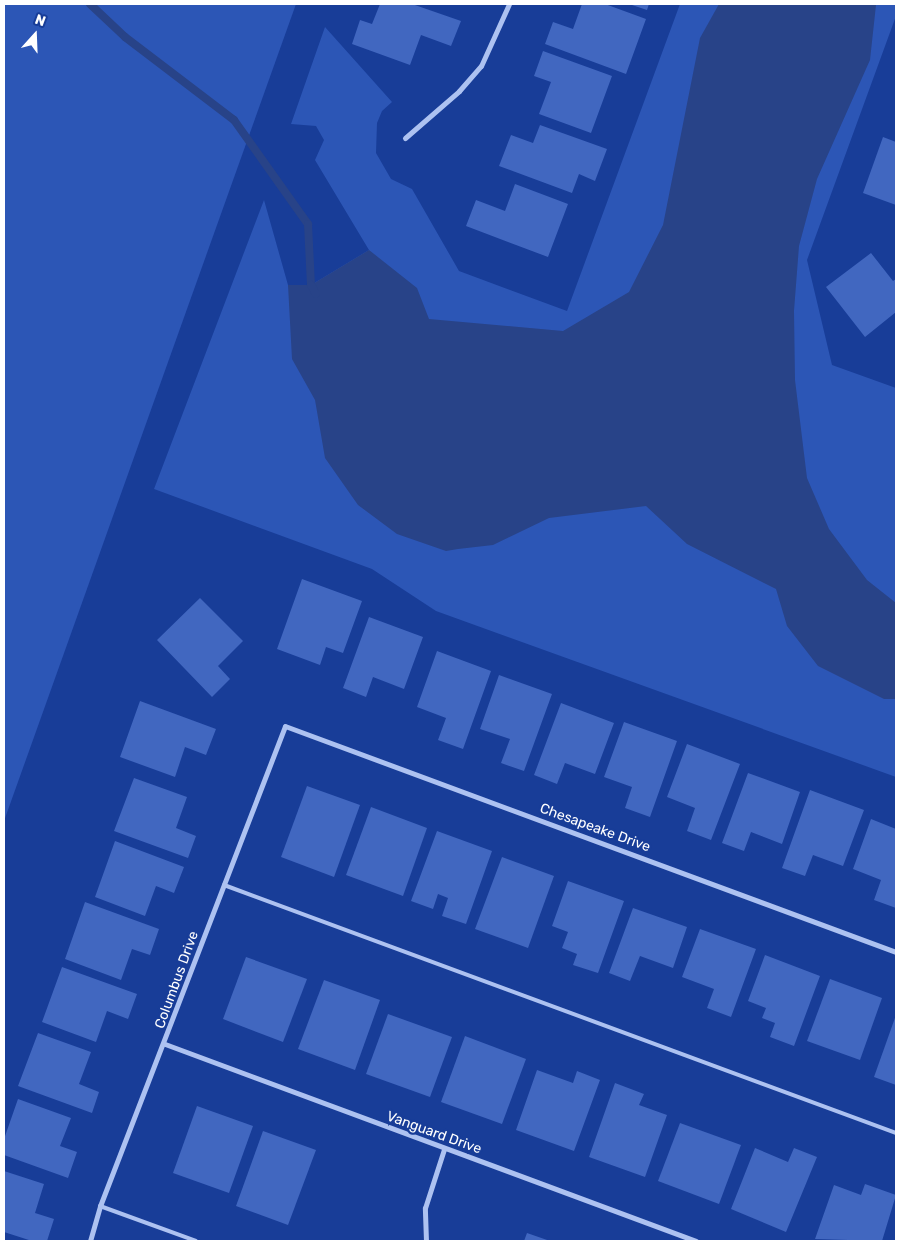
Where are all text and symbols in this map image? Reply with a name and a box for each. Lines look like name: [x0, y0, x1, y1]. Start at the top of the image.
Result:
north arrow: [10, 10, 60, 60]
text: N: [33, 11, 48, 30]
street label: Chesapeake Drive: [537, 800, 653, 856]
street label: Columbus Drive: [152, 929, 202, 1031]
street label: Vanguard Drive: [384, 1108, 484, 1158]

